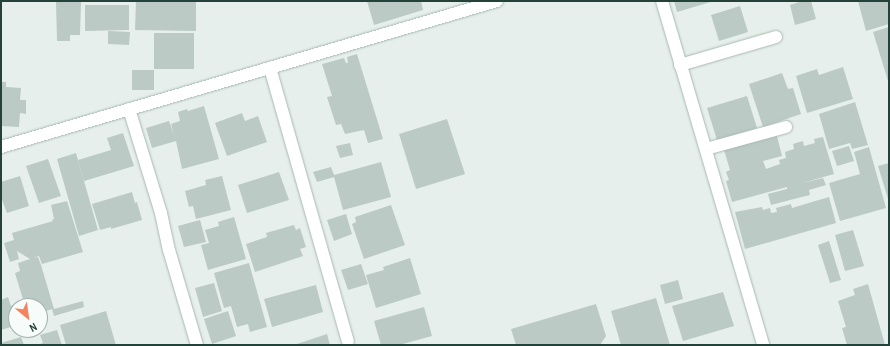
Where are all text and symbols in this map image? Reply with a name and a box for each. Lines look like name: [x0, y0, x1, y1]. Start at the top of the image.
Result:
north arrow: [8, 298, 48, 338]
text: N: [27, 320, 40, 335]

